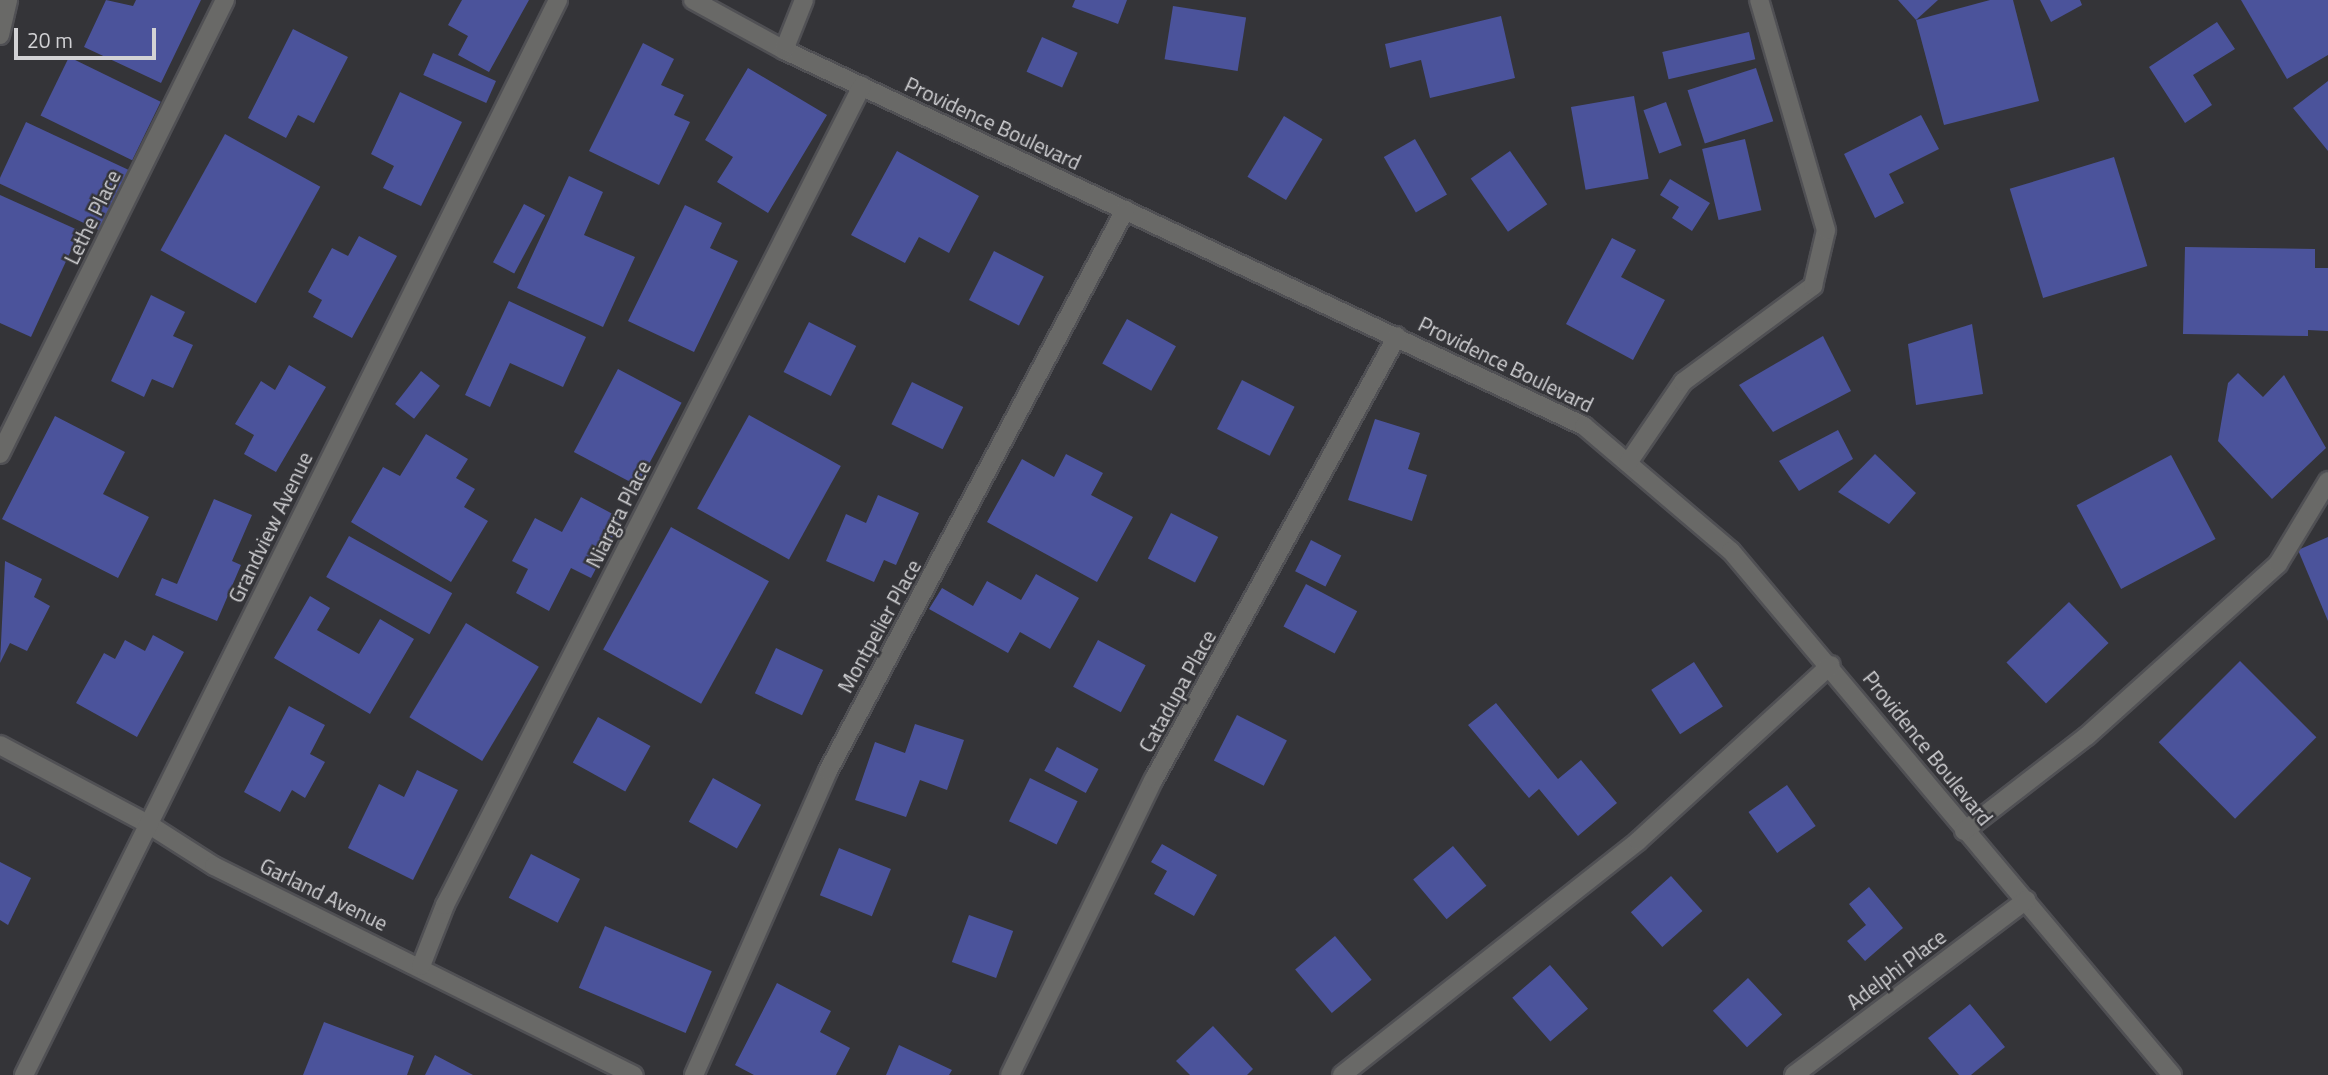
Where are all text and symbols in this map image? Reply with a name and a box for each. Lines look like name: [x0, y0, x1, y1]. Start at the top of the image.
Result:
scale bar: [18, 14, 159, 58]
text: 20 m: [27, 24, 73, 56]
street label: Providence Boulevard: [901, 71, 1085, 175]
street label: Lethe Place: [58, 166, 126, 268]
street label: Providence Boulevard: [1414, 311, 1598, 417]
street label: Grandview Avenue: [223, 447, 317, 607]
street label: Niargra Place: [580, 456, 656, 572]
street label: Montpelier Place: [832, 555, 926, 697]
street label: Catadupa Place: [1133, 626, 1221, 756]
street label: Providence Boulevard: [1858, 666, 1998, 830]
street label: Garland Avenue: [256, 852, 392, 936]
street label: Adelphi Place: [1841, 923, 1951, 1015]

